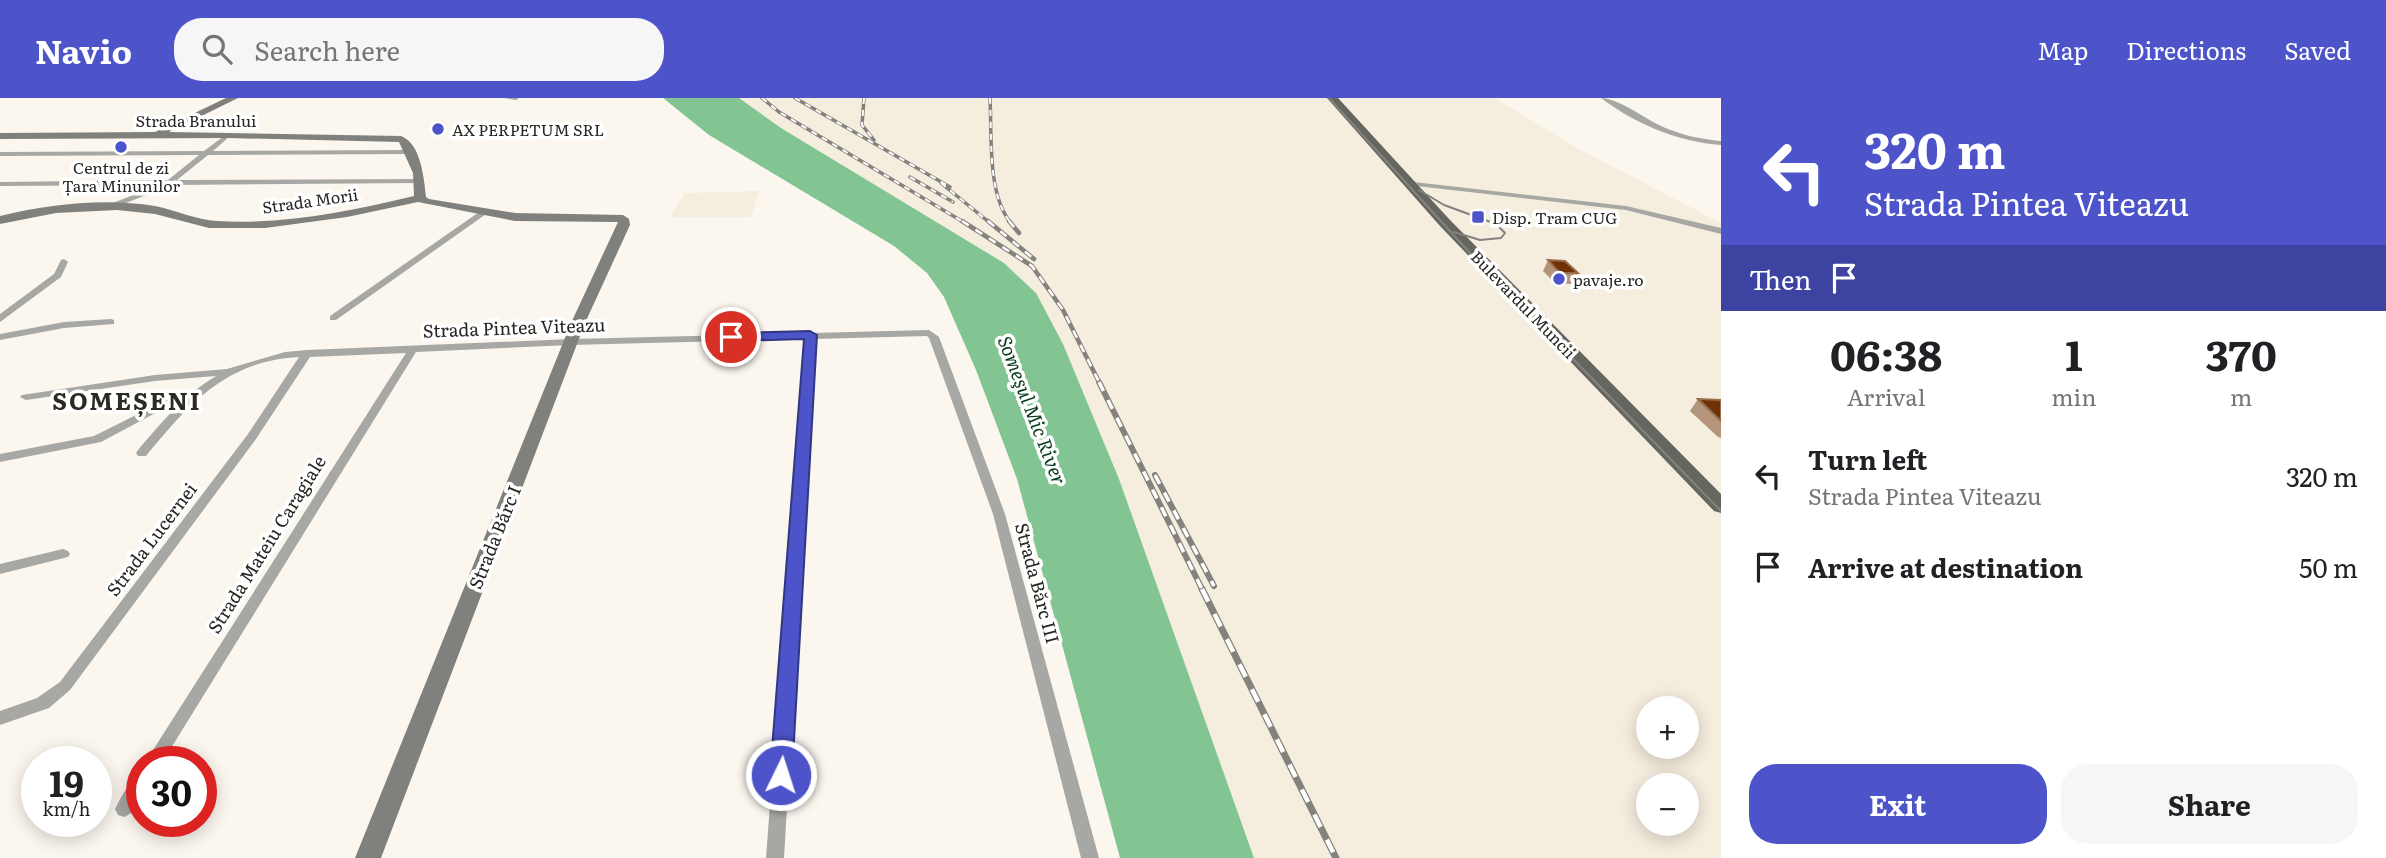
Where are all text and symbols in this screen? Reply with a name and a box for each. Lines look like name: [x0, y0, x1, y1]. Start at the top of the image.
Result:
search box: [174, 18, 664, 81]
text: Navio: [35, 25, 132, 74]
icon: search: [198, 30, 236, 68]
text: Search here: [254, 30, 400, 69]
text: Map: [2037, 32, 2088, 67]
text: Directions: [2126, 32, 2246, 67]
text: Saved: [2284, 32, 2351, 67]
street label: Strada Branului: [136, 108, 256, 132]
text: 320 m: [1864, 111, 2006, 184]
place label: AX PERPETUM SRL: [452, 117, 604, 141]
marker: AX PERPETUM SRL: [430, 121, 446, 137]
icon: left: [1749, 126, 1840, 217]
marker: Centrul de zi Țara Minunilor: [113, 139, 129, 155]
place label: Centrul de zi Țara Minunilor: [62, 155, 180, 197]
text: Strada Pintea Viteazu: [1864, 178, 2189, 226]
street label: Strada Morii: [261, 181, 359, 219]
place label: Disp. Tram CUG: [1492, 205, 1617, 229]
marker: Disp. Tram CUG: [1470, 209, 1486, 225]
street label: Bulevardul Muncii: [1466, 245, 1582, 363]
text: Then: [1749, 259, 1811, 298]
icon: arrive: [1825, 259, 1863, 297]
place label: pavaje.ro: [1573, 267, 1644, 291]
marker: pavaje.ro: [1551, 271, 1567, 287]
pin: [701, 307, 761, 367]
street label: Strada Pintea Viteazu: [422, 310, 606, 344]
icon: arrive: [712, 318, 750, 356]
text: 06:38: [1830, 322, 1942, 384]
text: 1: [2065, 322, 2083, 384]
text: 370: [2206, 322, 2277, 384]
water label: Someşul Mic River: [992, 332, 1074, 489]
text: Arrival: [1847, 379, 1925, 413]
text: min: [2051, 379, 2097, 413]
text: m: [2230, 379, 2252, 413]
district label: SOMEȘENI: [52, 382, 202, 418]
text: Turn left: [1808, 439, 1927, 478]
street label: Strada Mateiu Caragiale: [200, 450, 332, 638]
text: 320 m: [2286, 456, 2358, 495]
icon: left: [1749, 457, 1787, 495]
street label: Strada Lucernei: [99, 477, 203, 601]
text: Strada Pintea Viteazu: [1808, 478, 2042, 512]
street label: Strada Bărc I: [461, 481, 527, 593]
street label: Strada Bărc III: [1009, 519, 1067, 647]
text: Arrive at destination: [1808, 547, 2083, 586]
text: 50 m: [2299, 547, 2358, 586]
icon: arrive: [1749, 548, 1787, 586]
map controls: [1636, 696, 1699, 836]
button: +: [1636, 696, 1699, 759]
position arrow: [744, 738, 818, 812]
speed limit sign: 30: [126, 746, 217, 837]
text: 19: [49, 756, 84, 808]
button: Exit: [1749, 764, 2047, 844]
button: Share: [2061, 764, 2358, 844]
button: −: [1636, 773, 1699, 836]
text: km/h: [43, 795, 90, 822]

